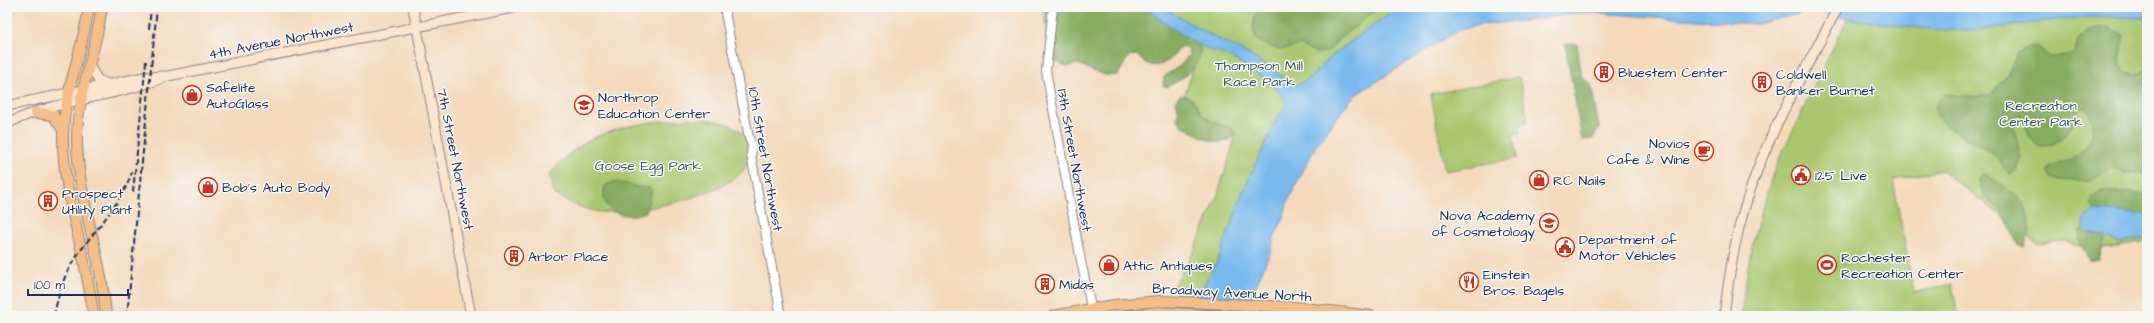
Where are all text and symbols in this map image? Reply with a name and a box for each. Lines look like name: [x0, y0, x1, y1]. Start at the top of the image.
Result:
street label: 4th Avenue Northwest: [207, 17, 356, 65]
park label: Thompson Mill Race Park: [1215, 56, 1303, 92]
building icon: Bluestem Center: [1593, 61, 1615, 83]
place label: Bluestem Center: [1618, 63, 1727, 83]
place label: Coldwell Banker Burnet: [1776, 65, 1875, 101]
building icon: Coldwell Banker Burnet: [1751, 71, 1773, 93]
place label: Safelite AutoGlass: [206, 78, 269, 114]
shop icon: Safelite AutoGlass: [181, 84, 203, 106]
street label: 10th Street Northwest: [742, 85, 788, 233]
street label: 7th Street Northwest: [431, 87, 479, 232]
street label: 13th Street Northwest: [1052, 87, 1096, 233]
place label: Northrop Education Center: [598, 88, 711, 124]
school or university icon: Northrop Education Center: [573, 94, 595, 116]
park label: Recreation Center Park: [1999, 96, 2083, 132]
place label: Novios Cafe & Wine: [1607, 134, 1690, 170]
cafe icon: Novios Cafe & Wine: [1693, 140, 1715, 162]
park label: Goose Egg Park: [595, 156, 702, 176]
public building icon: 125 Live: [1790, 164, 1812, 186]
place label: 125 Live: [1815, 166, 1867, 186]
shop icon: RC Nails: [1528, 169, 1550, 191]
place label: RC Nails: [1553, 171, 1606, 191]
shop icon: Bob's Auto Body: [197, 176, 219, 198]
place label: Bob's Auto Body: [222, 178, 331, 198]
place label: Prospect Utility Plant: [62, 184, 132, 220]
building icon: Prospect Utility Plant: [37, 190, 59, 212]
place label: Nova Academy of Cosmetology: [1431, 206, 1535, 242]
school or university icon: Nova Academy of Cosmetology: [1538, 212, 1560, 234]
place label: Department of Motor Vehicles: [1579, 230, 1678, 266]
public building icon: Department of Motor Vehicles: [1554, 236, 1576, 258]
building icon: Arbor Place: [503, 245, 525, 267]
place label: Arbor Place: [528, 247, 609, 267]
place label: Rochester Recreation Center: [1841, 248, 1964, 284]
shop icon: Attic Antiques: [1098, 254, 1120, 276]
sports icon: Rochester Recreation Center: [1816, 254, 1838, 276]
place label: Attic Antiques: [1123, 256, 1213, 276]
place label: Einstein Bros. Bagels: [1483, 265, 1564, 301]
scale bar: [28, 271, 128, 297]
restaurant icon: Einstein Bros. Bagels: [1458, 271, 1480, 293]
building icon: Midas: [1034, 273, 1056, 295]
place label: Midas: [1059, 275, 1094, 295]
text: 100 m: [34, 277, 65, 294]
street label: Broadway Avenue North: [1152, 279, 1312, 307]

